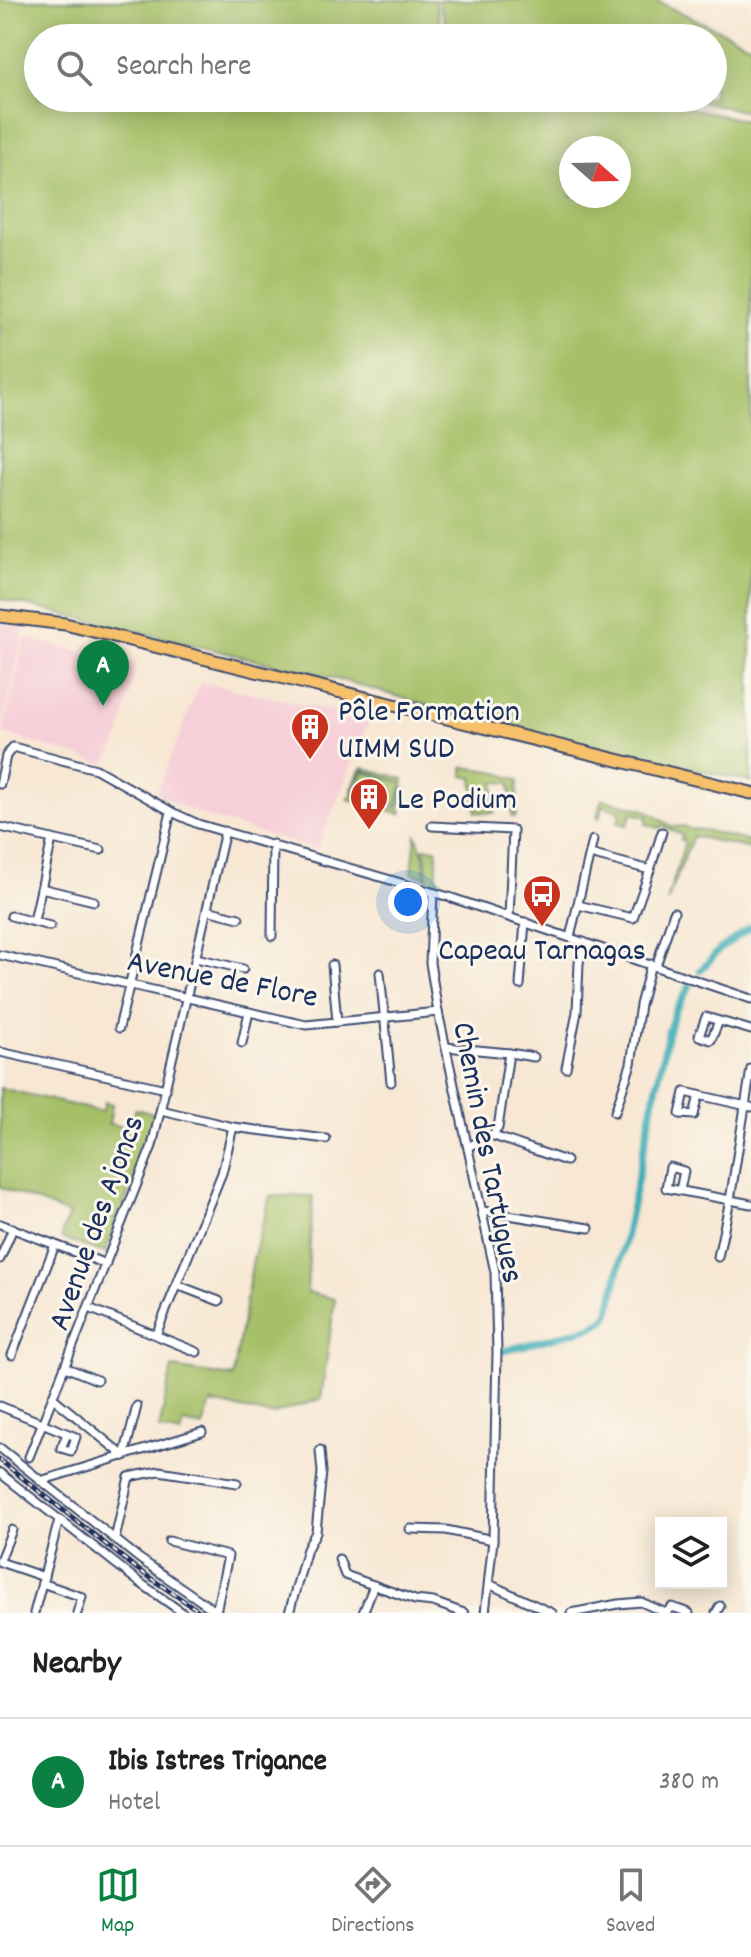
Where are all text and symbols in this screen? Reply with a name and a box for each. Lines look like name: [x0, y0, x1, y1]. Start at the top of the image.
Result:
search box: [24, 24, 727, 112]
icon: search: [52, 46, 96, 90]
text: Search here: [116, 47, 252, 90]
north arrow: [559, 136, 631, 208]
pin: A: [77, 640, 129, 706]
place label: Pôle Formation UIMM SUD: [338, 691, 520, 774]
building icon: Pôle Formation UIMM SUD: [289, 706, 331, 761]
building icon: Le Podium: [348, 776, 390, 831]
place label: Le Podium: [397, 779, 517, 825]
bus stop icon: Capeau Tarnagas: [521, 873, 563, 928]
your location: [388, 882, 428, 922]
place label: Capeau Tarnagas: [438, 930, 646, 976]
street label: Avenue de Flore: [123, 941, 321, 1023]
street label: Chemin des Tartugues: [437, 1018, 533, 1287]
street label: Avenue des Ajoncs: [38, 1110, 159, 1338]
map controls: [655, 1517, 727, 1589]
button: layers: [655, 1517, 727, 1589]
text: Nearby: [32, 1641, 121, 1690]
text: Ibis Istres Trigance: [108, 1742, 327, 1785]
text: A: [51, 1764, 65, 1801]
text: 380 m: [659, 1764, 719, 1801]
text: Hotel: [108, 1785, 160, 1822]
tab: Map: [96, 1863, 140, 1942]
tab: Directions: [331, 1863, 415, 1942]
tab: Saved: [606, 1863, 655, 1942]

